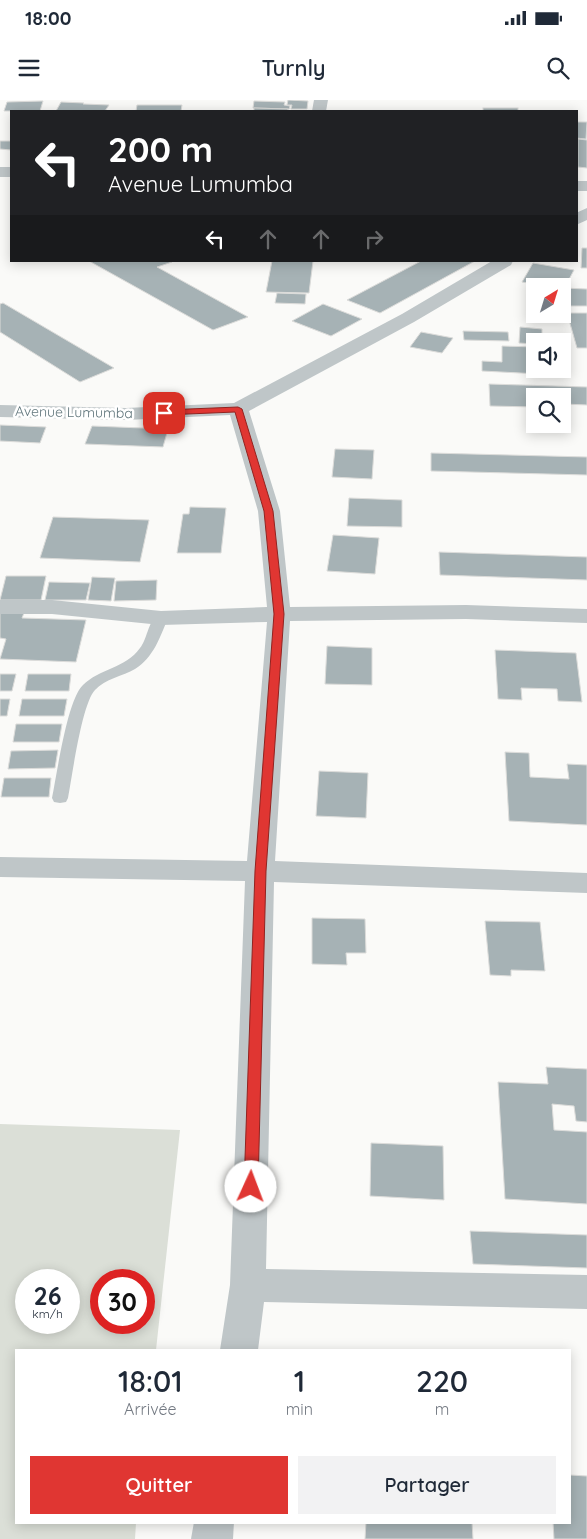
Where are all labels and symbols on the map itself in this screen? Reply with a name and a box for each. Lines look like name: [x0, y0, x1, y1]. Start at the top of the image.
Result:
north arrow: [526, 278, 571, 322]
pin: [143, 392, 185, 434]
street label: Avenue Lumumba: [15, 402, 133, 422]
position arrow: [224, 1160, 276, 1212]
speed limit sign: 30: [90, 1269, 155, 1334]

